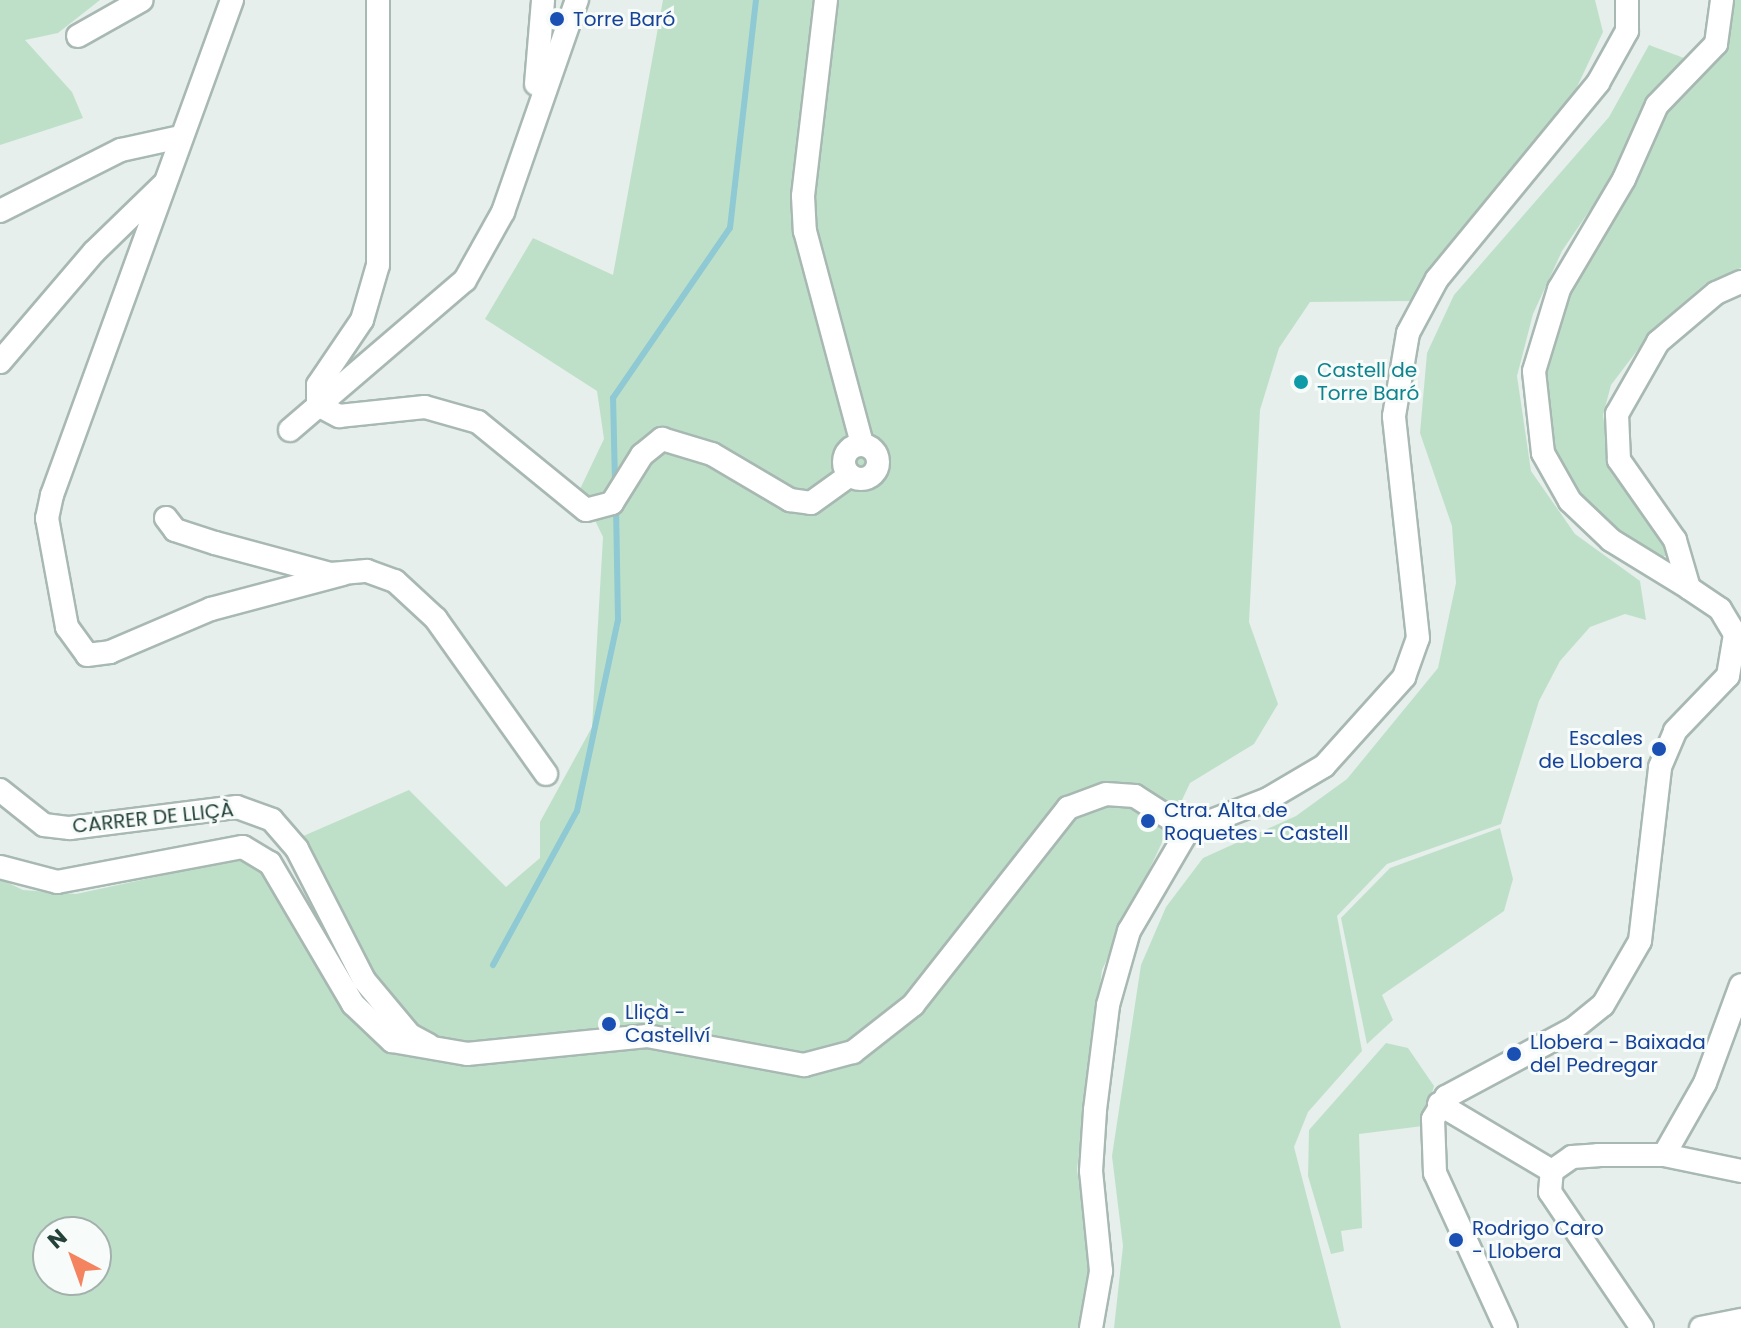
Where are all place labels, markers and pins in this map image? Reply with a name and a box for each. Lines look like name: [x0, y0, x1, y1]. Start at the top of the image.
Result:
place label: Torre Baró: [573, 7, 675, 31]
marker: Torre Baró: [548, 10, 566, 28]
place label: Castell de Torre Baró: [1317, 358, 1419, 405]
marker: Castell de Torre Baró: [1292, 373, 1310, 391]
place label: Escales de Llobera: [1538, 726, 1643, 773]
marker: Escales de Llobera: [1650, 740, 1668, 758]
place label: Ctra. Alta de Roquetes - Castell: [1164, 798, 1348, 845]
marker: Ctra. Alta de Roquetes - Castell: [1139, 812, 1157, 830]
place label: Lliçà - Castellví: [625, 1000, 710, 1047]
marker: Lliçà - Castellví: [600, 1015, 618, 1033]
place label: Llobera - Baixada del Pedregar: [1530, 1030, 1706, 1077]
marker: Llobera - Baixada del Pedregar: [1505, 1045, 1523, 1063]
place label: Rodrigo Caro - Llobera: [1472, 1216, 1604, 1263]
marker: Rodrigo Caro - Llobera: [1447, 1231, 1465, 1249]

